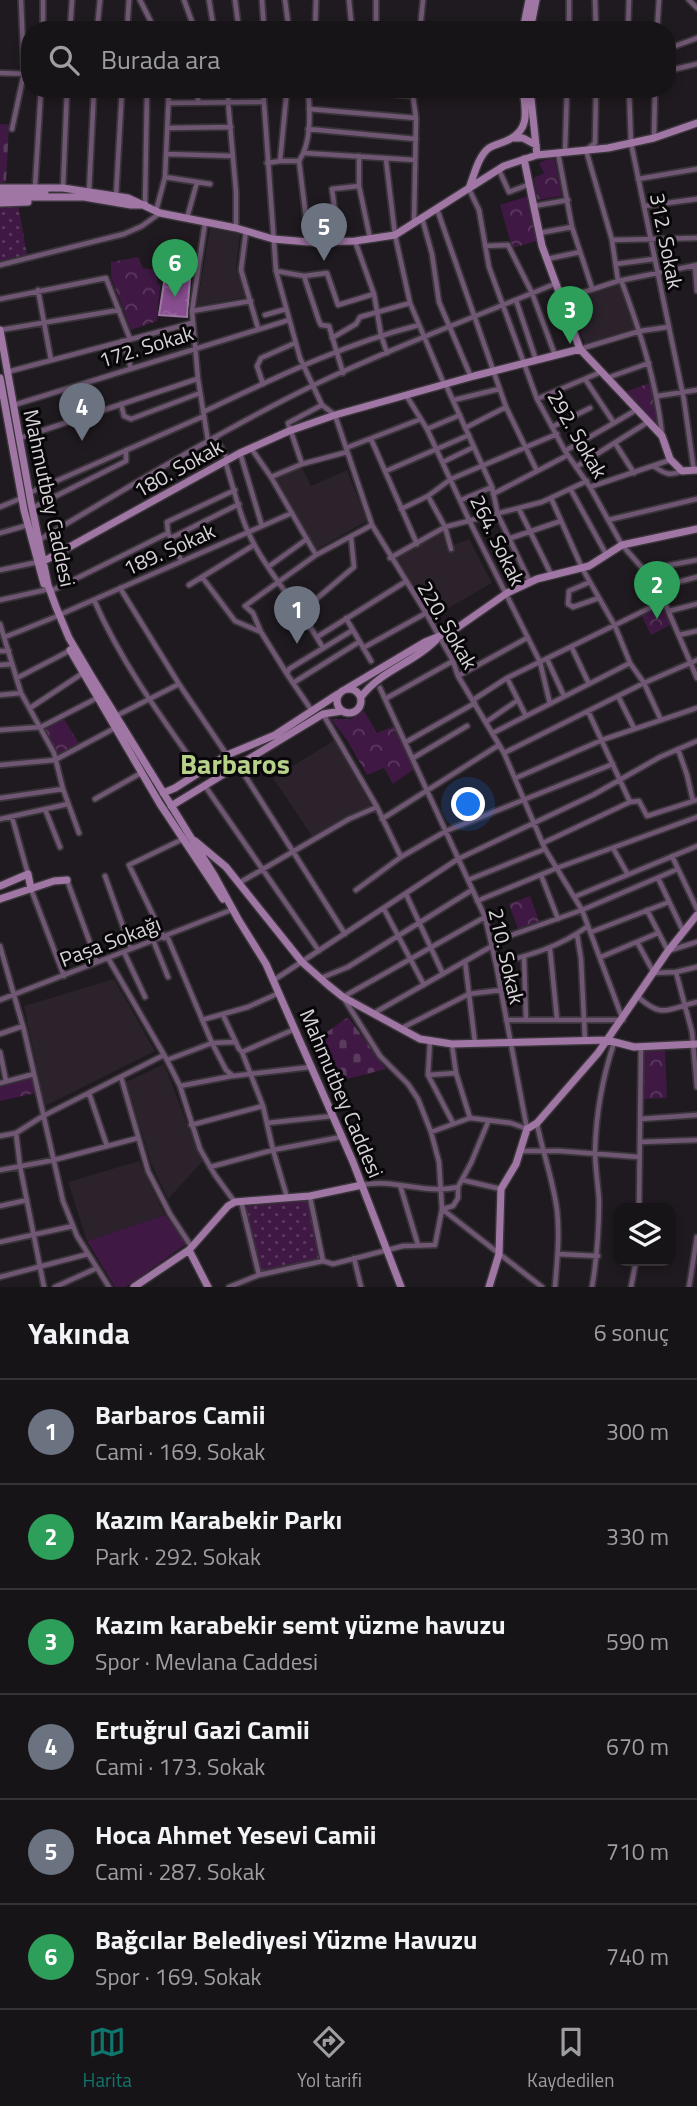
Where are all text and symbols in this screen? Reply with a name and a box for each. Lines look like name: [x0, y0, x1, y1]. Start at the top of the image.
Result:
search box: [21, 21, 676, 98]
text: Burada ara: [101, 40, 220, 79]
icon: search: [45, 41, 83, 79]
street label: 312. Sokak: [642, 190, 692, 292]
pin: 5: [301, 203, 347, 261]
pin: 6: [152, 239, 198, 297]
pin: 3: [547, 286, 593, 344]
street label: 172. Sokak: [95, 316, 197, 376]
pin: 4: [59, 383, 105, 441]
street label: 292. Sokak: [540, 384, 616, 484]
street label: Mahmutbey Caddesi: [16, 406, 84, 590]
street label: 180. Sokak: [128, 430, 228, 506]
street label: 264. Sokak: [462, 489, 534, 591]
street label: 189. Sokak: [118, 515, 220, 583]
pin: 2: [634, 561, 680, 619]
street label: 220. Sokak: [410, 575, 486, 675]
pin: 1: [274, 586, 320, 644]
district label: Barbaros: [180, 742, 290, 785]
your location: [451, 787, 485, 821]
street label: 210. Sokak: [480, 905, 534, 1007]
street label: Paşa Sokağı: [55, 907, 165, 975]
street label: Mahmutbey Caddesi: [292, 1004, 392, 1182]
map controls: [613, 1203, 676, 1266]
button: layers: [613, 1203, 676, 1266]
text: Yakında: [28, 1310, 130, 1356]
text: 6 sonuç: [594, 1315, 669, 1350]
text: Barbaros Camii: [95, 1395, 265, 1434]
text: 1: [45, 1414, 57, 1449]
text: 300 m: [606, 1414, 669, 1449]
text: Cami · 169. Sokak: [95, 1434, 265, 1469]
text: Kazım Karabekir Parkı: [95, 1500, 342, 1539]
text: 2: [45, 1519, 57, 1554]
text: 330 m: [606, 1519, 669, 1554]
text: Park · 292. Sokak: [95, 1539, 261, 1574]
text: Kazım karabekir semt yüzme havuzu: [95, 1605, 506, 1644]
text: 3: [45, 1624, 57, 1659]
text: 590 m: [606, 1624, 669, 1659]
text: Spor · Mevlana Caddesi: [95, 1644, 318, 1679]
text: Ertuğrul Gazi Camii: [95, 1710, 310, 1749]
text: 4: [45, 1729, 57, 1764]
text: 670 m: [606, 1729, 669, 1764]
text: Cami · 173. Sokak: [95, 1749, 265, 1784]
text: Hoca Ahmet Yesevi Camii: [95, 1815, 377, 1854]
text: 5: [45, 1834, 57, 1869]
text: 710 m: [606, 1834, 669, 1869]
text: Cami · 287. Sokak: [95, 1854, 265, 1889]
text: Bağcılar Belediyesi Yüzme Havuzu: [95, 1920, 477, 1959]
text: 6: [45, 1939, 57, 1974]
text: 740 m: [606, 1939, 669, 1974]
text: Spor · 169. Sokak: [95, 1959, 262, 1994]
tab: Harita: [83, 2023, 132, 2094]
tab: Yol tarifi: [297, 2023, 362, 2094]
tab: Kaydedilen: [527, 2023, 614, 2094]

